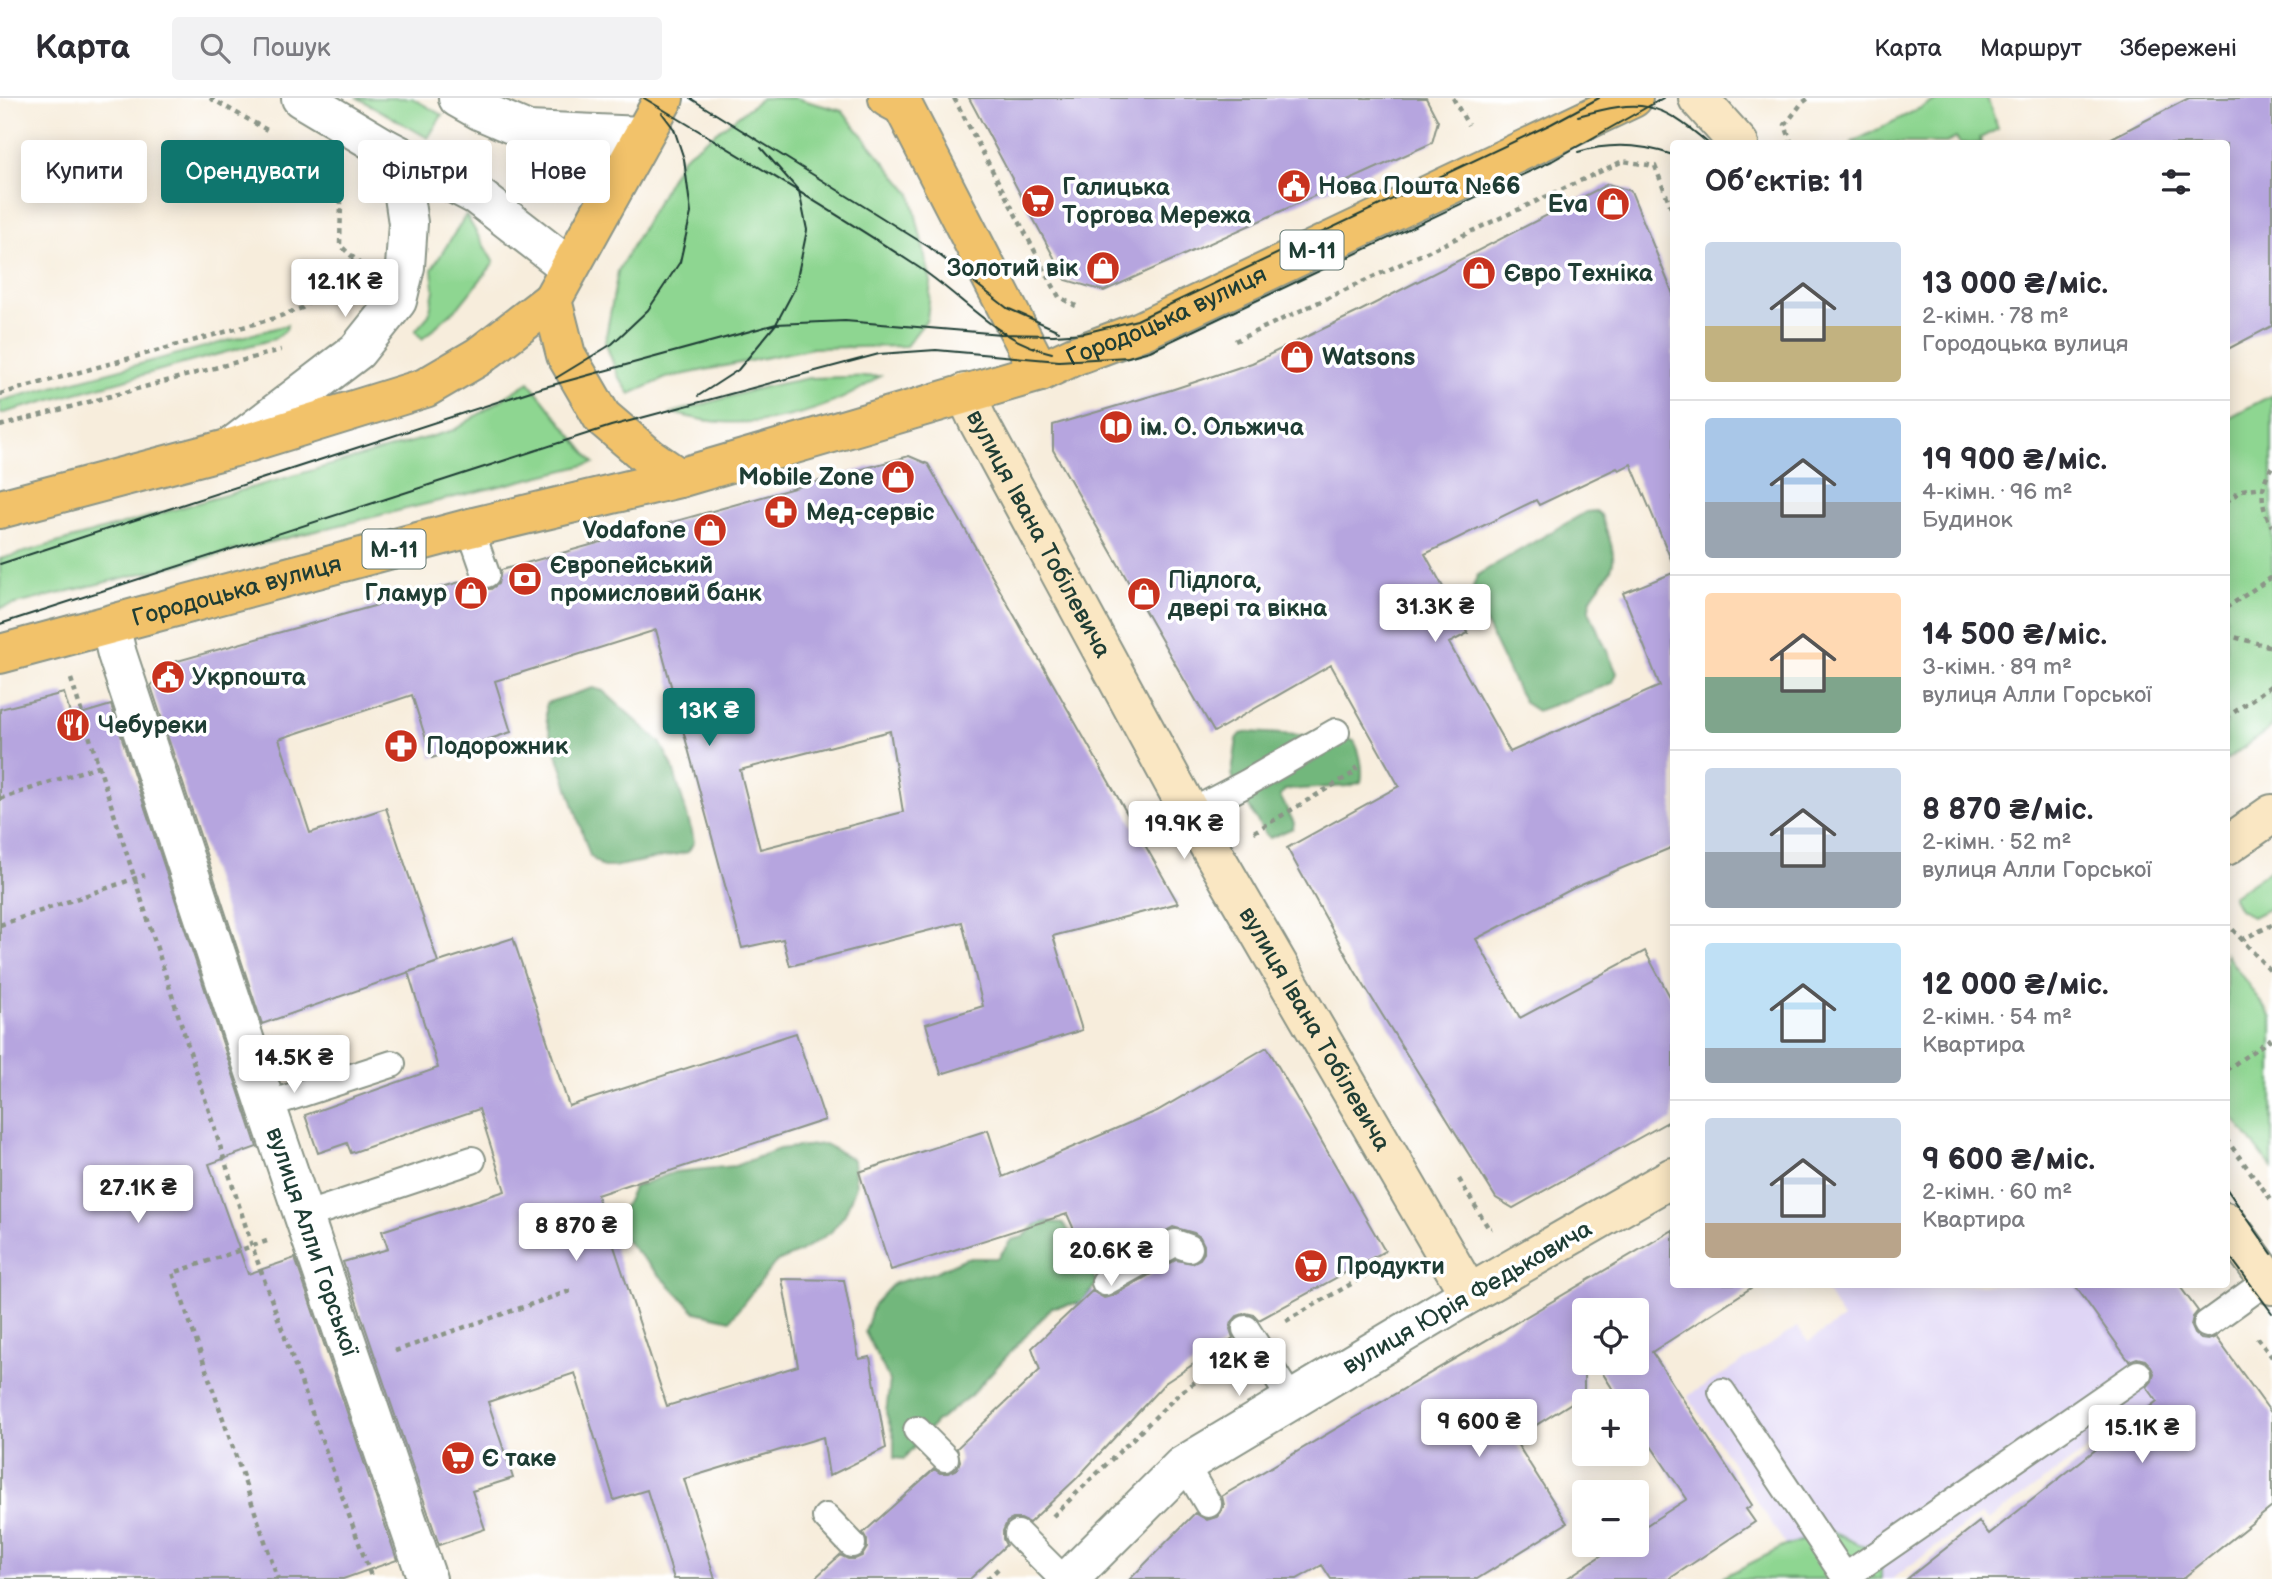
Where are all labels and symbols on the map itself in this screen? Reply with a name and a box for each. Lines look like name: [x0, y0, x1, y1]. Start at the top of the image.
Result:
public building icon: Нова Пошта №66: [1275, 167, 1313, 205]
place label: Нова Пошта №66: [1318, 172, 1521, 201]
place label: Галицька Торгова Мережа: [1062, 173, 1252, 230]
supermarket icon: Галицька Торгова Мережа: [1019, 182, 1057, 220]
shop icon: Eva: [1594, 185, 1632, 223]
place label: Eva: [1548, 190, 1588, 219]
road number: М-11: [1280, 230, 1344, 270]
shop icon: Золотий вік: [1084, 249, 1122, 287]
place label: Золотий вік: [947, 254, 1079, 283]
shop icon: Євро Техніка: [1460, 254, 1498, 292]
place label: Євро Техніка: [1504, 259, 1654, 288]
pin: 12.1K ₴: [280, 260, 410, 319]
street label: Городоцька вулиця: [1062, 260, 1271, 373]
shop icon: Watsons: [1278, 338, 1316, 376]
place label: Watsons: [1322, 343, 1416, 372]
street label: вулиця Івана Тобілевича: [960, 405, 1117, 663]
library icon: ім. О. Ольжича: [1097, 408, 1135, 446]
place label: ім. О. Ольжича: [1140, 413, 1305, 442]
shop icon: Mobile Zone: [879, 458, 917, 496]
place label: Mobile Zone: [738, 463, 874, 492]
pharmacy icon: Мед-сервіс: [762, 493, 800, 531]
place label: Мед-сервіс: [806, 498, 935, 527]
shop icon: Vodafone: [691, 511, 729, 549]
place label: Vodafone: [582, 516, 686, 545]
road number: М-11: [362, 530, 426, 569]
street label: Городоцька вулиця: [129, 549, 345, 633]
place label: Європейський промисловий банк: [550, 551, 762, 608]
bank icon: Європейський промисловий банк: [506, 560, 544, 598]
place label: Підлога, двері та вікна: [1167, 566, 1328, 623]
shop icon: Гламур: [452, 574, 490, 612]
shop icon: Підлога, двері та вікна: [1125, 575, 1163, 613]
place label: Гламур: [364, 579, 447, 608]
pin: 31.3K ₴: [1370, 584, 1500, 644]
public building icon: Укрпошта: [149, 658, 187, 696]
place label: Укрпошта: [192, 663, 307, 692]
pin: 13K ₴: [660, 688, 758, 748]
restaurant icon: Чебуреки: [54, 706, 92, 744]
place label: Чебуреки: [98, 711, 208, 740]
pharmacy icon: Подорожник: [382, 727, 420, 765]
place label: Подорожник: [426, 732, 569, 761]
pin: 19.9K ₴: [1119, 802, 1249, 861]
street label: вулиця Івана Тобілевича: [1233, 902, 1397, 1156]
pin: 14.5K ₴: [229, 1035, 359, 1095]
street label: вулиця Алли Горської: [260, 1123, 365, 1361]
pin: 27.1K ₴: [73, 1166, 203, 1225]
pin: 8 870 ₴: [511, 1204, 641, 1263]
street label: вулиця Юрія Федьковича: [1337, 1214, 1597, 1381]
pin: 20.6K ₴: [1046, 1228, 1176, 1288]
supermarket icon: Продукти: [1292, 1247, 1330, 1285]
place label: Продукти: [1336, 1252, 1445, 1281]
pin: 12K ₴: [1190, 1338, 1288, 1398]
pin: 9 600 ₴: [1414, 1400, 1544, 1459]
pin: 15.1K ₴: [2077, 1406, 2207, 1465]
supermarket icon: Є таке: [439, 1439, 477, 1477]
place label: Є таке: [482, 1444, 556, 1473]

